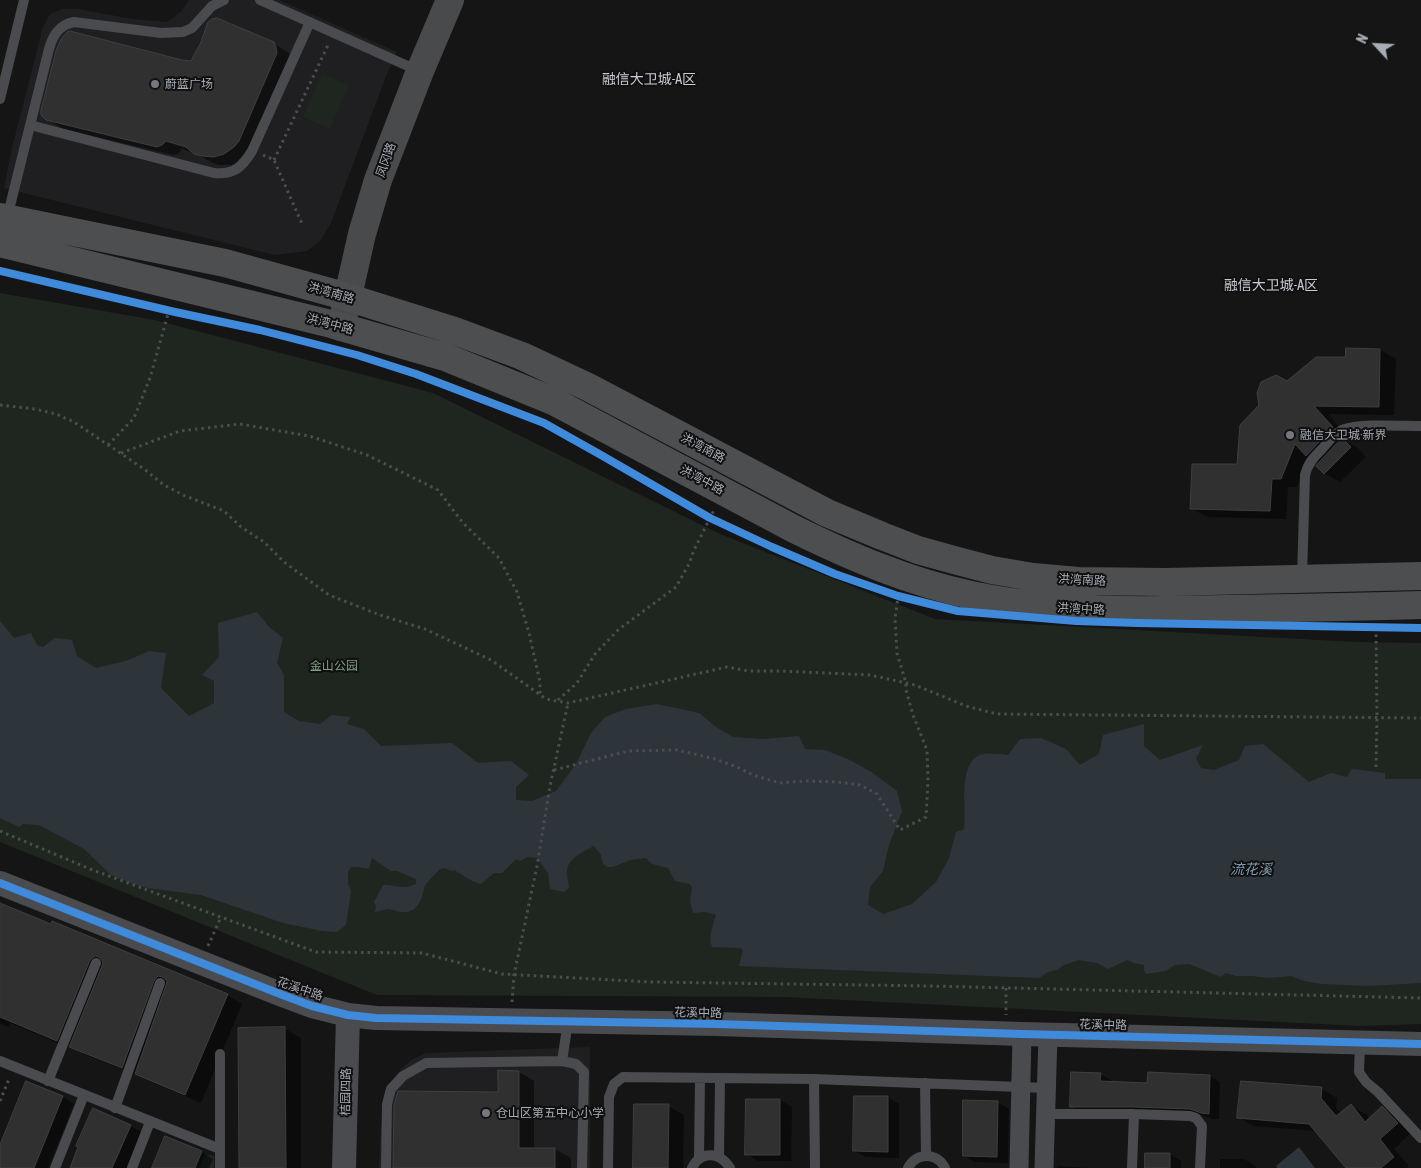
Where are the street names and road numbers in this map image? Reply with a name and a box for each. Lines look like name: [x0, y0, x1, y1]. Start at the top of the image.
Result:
street label: 凤冈路: [373, 141, 399, 179]
street label: 洪湾南路: [306, 279, 356, 307]
street label: 洪湾中路: [305, 311, 355, 337]
street label: 洪湾南路: [678, 430, 728, 466]
street label: 洪湾中路: [677, 462, 727, 498]
street label: 洪湾南路: [1058, 572, 1106, 588]
street label: 洪湾中路: [1057, 601, 1105, 617]
street label: 花溪中路: [275, 974, 325, 1004]
street label: 花溪中路: [674, 1005, 722, 1021]
street label: 花溪中路: [1079, 1017, 1127, 1033]
street label: 桔园四路: [338, 1068, 354, 1116]

